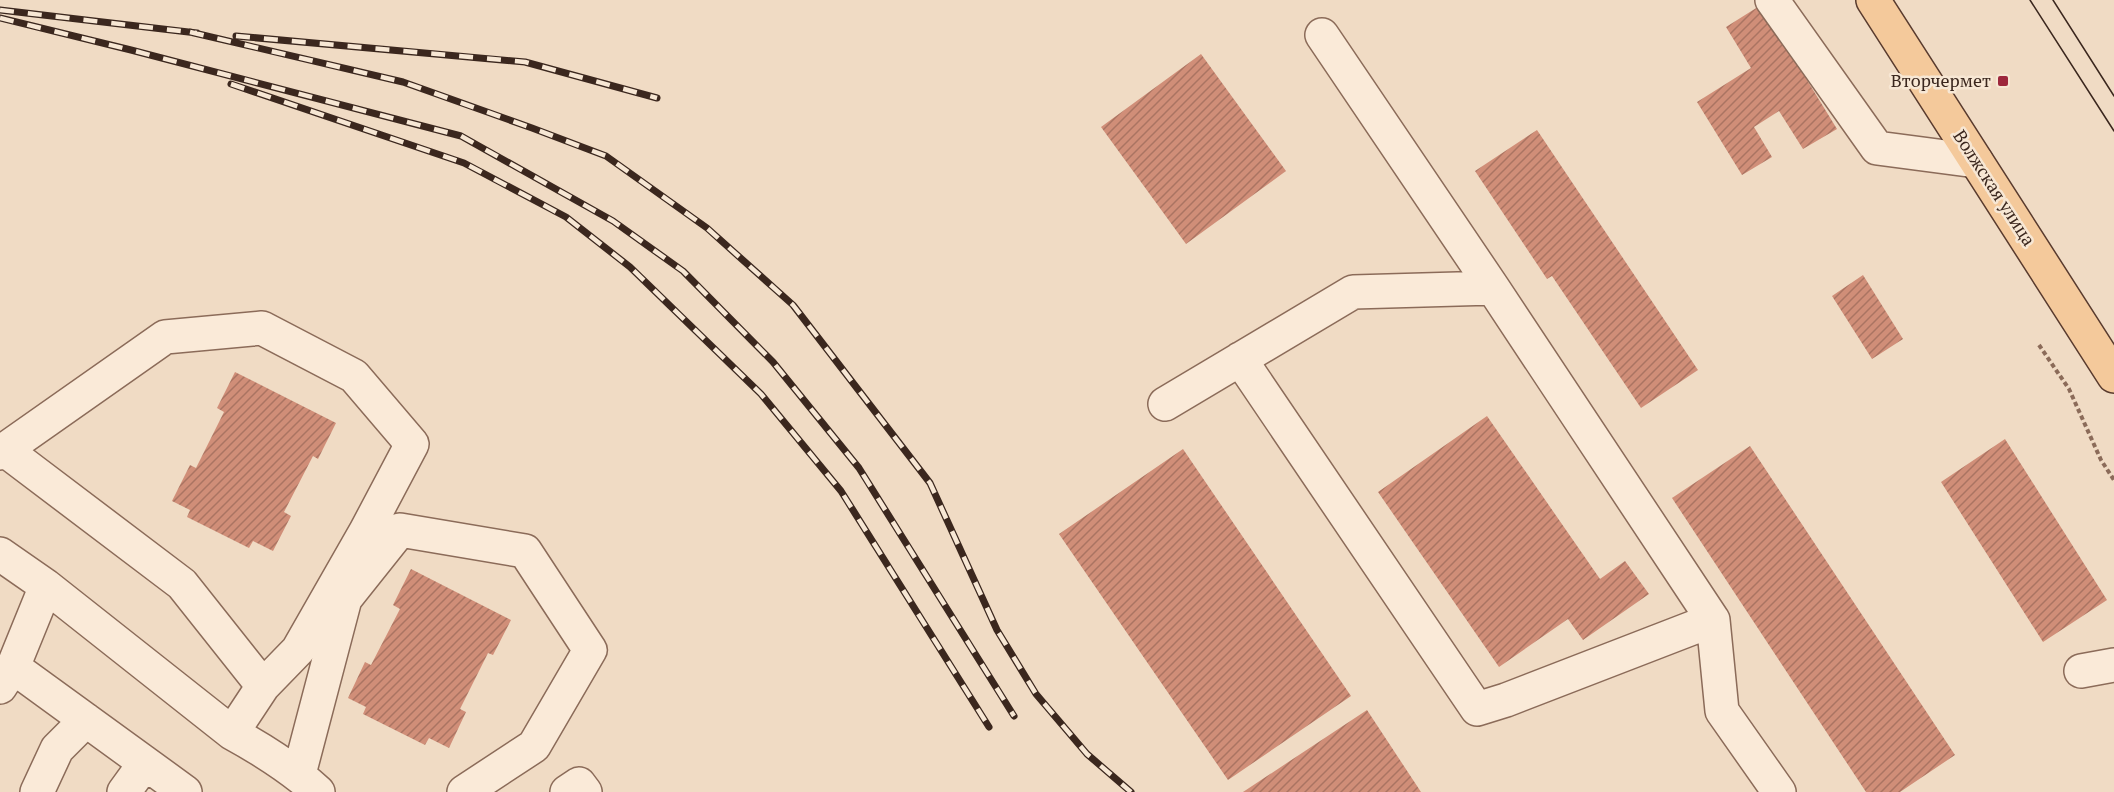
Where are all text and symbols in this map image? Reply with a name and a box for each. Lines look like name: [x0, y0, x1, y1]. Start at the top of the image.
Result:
place label: Вторчермет: [1891, 68, 1991, 92]
marker: Вторчермет: [1996, 74, 2010, 88]
street label: Волжская улица: [1948, 125, 2041, 250]

